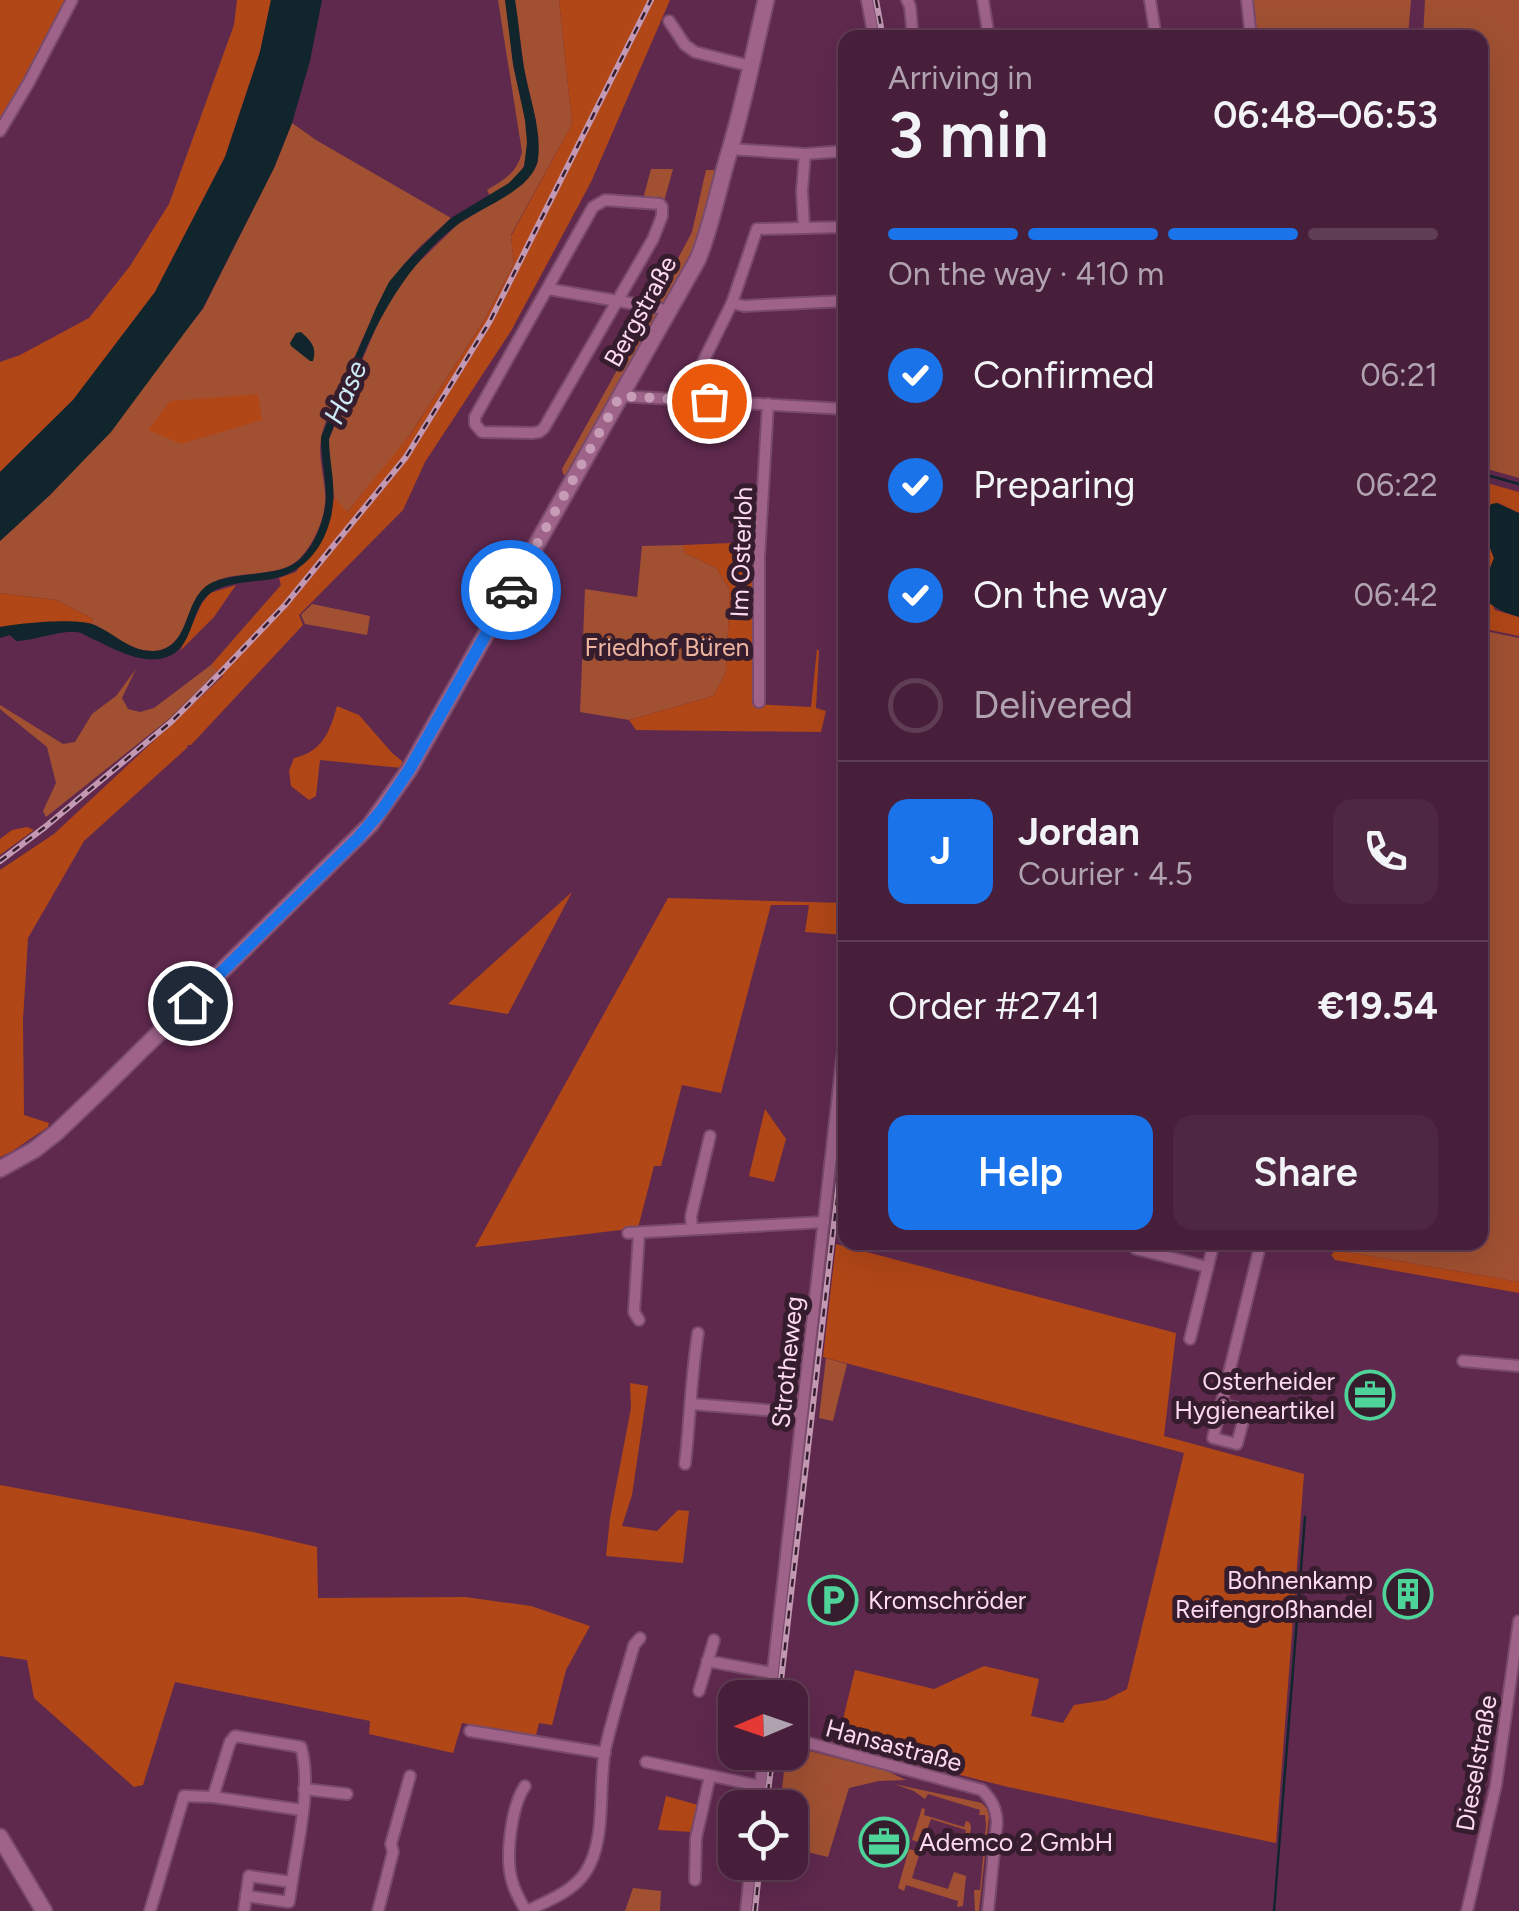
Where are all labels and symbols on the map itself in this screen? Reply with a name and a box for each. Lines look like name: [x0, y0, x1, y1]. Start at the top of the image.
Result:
street label: Bergstraße: [597, 250, 683, 372]
water label: Hase: [316, 355, 374, 429]
pin: [667, 359, 752, 444]
street label: Im Osterloh: [724, 486, 758, 618]
courier: [461, 540, 561, 640]
park label: Friedhof Büren: [584, 632, 750, 662]
pin: [148, 961, 233, 1046]
street label: Strotheweg: [765, 1295, 809, 1429]
place label: Osterheider Hygieneartikel: [1174, 1366, 1336, 1425]
office icon: Osterheider Hygieneartikel: [1344, 1369, 1396, 1421]
place label: Bohnenkamp Reifengroßhandel: [1175, 1565, 1373, 1624]
building icon: Bohnenkamp Reifengroßhandel: [1382, 1568, 1434, 1620]
parking icon: Kromschröder: [807, 1574, 859, 1626]
place label: Kromschröder: [868, 1585, 1027, 1615]
north arrow: [718, 1680, 808, 1770]
street label: Dieselstraße: [1449, 1693, 1503, 1833]
street label: Hansastraße: [823, 1712, 965, 1778]
office icon: Ademco 2 GmbH: [858, 1816, 910, 1868]
place label: Ademco 2 GmbH: [919, 1827, 1113, 1857]

